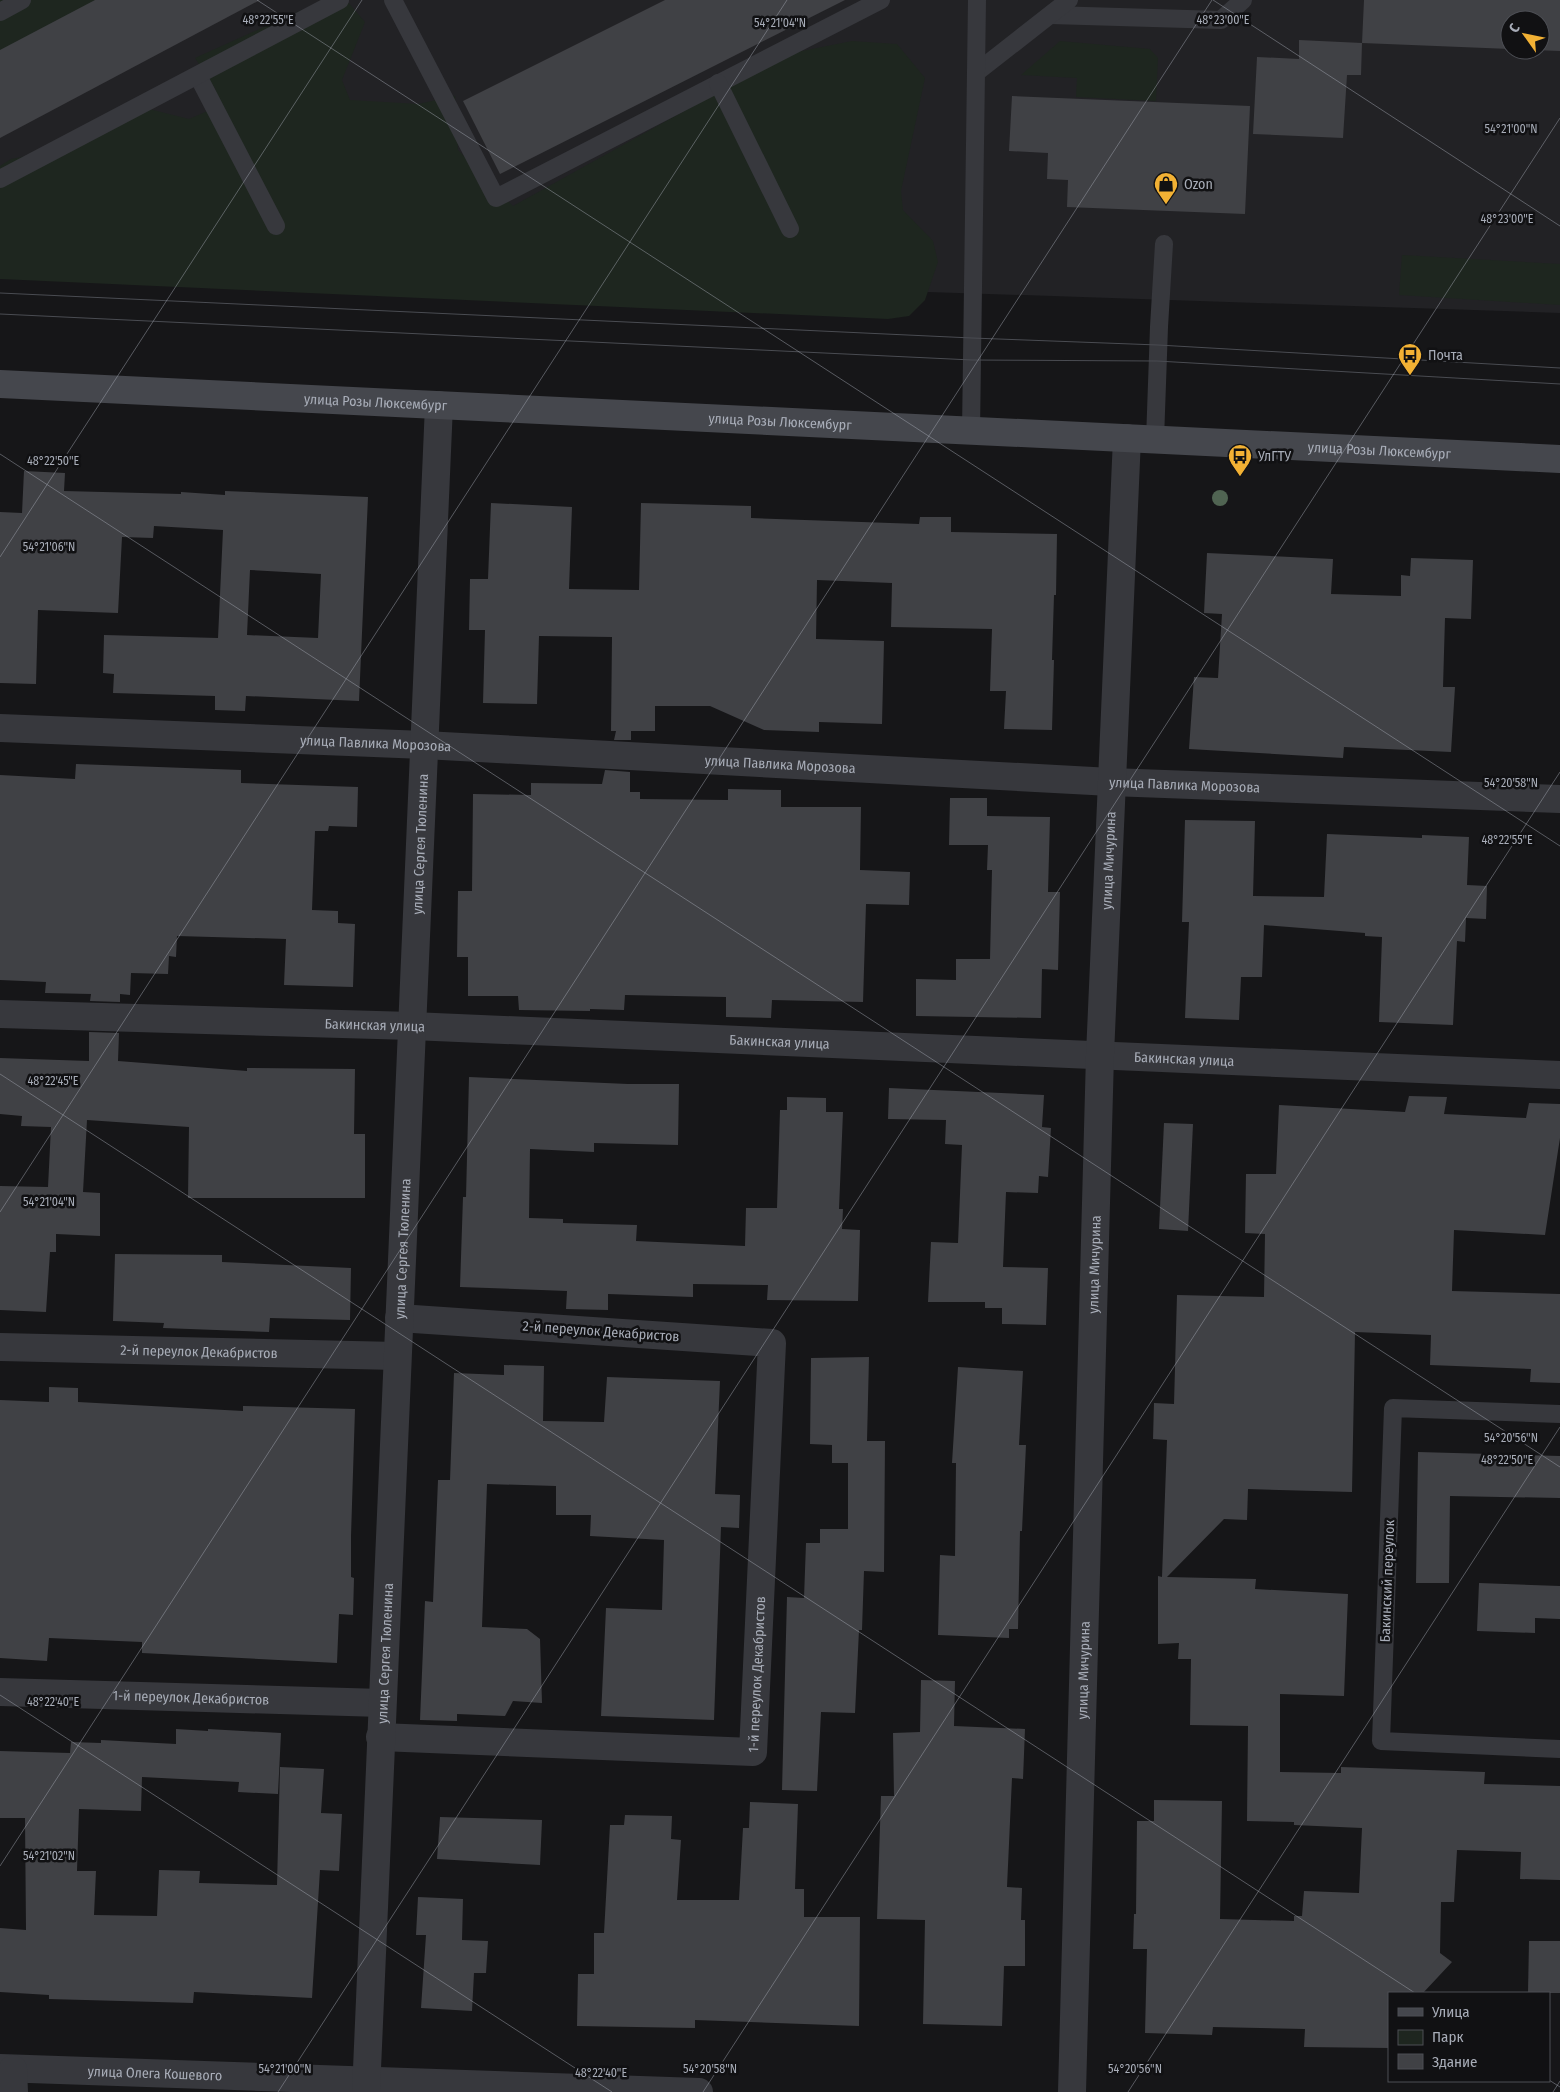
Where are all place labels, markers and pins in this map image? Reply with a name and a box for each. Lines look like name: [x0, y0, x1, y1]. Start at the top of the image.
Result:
shop icon: Ozon: [1153, 171, 1179, 205]
place label: Ozon: [1184, 176, 1213, 193]
bus stop icon: Почта: [1397, 342, 1423, 376]
place label: Почта: [1428, 347, 1463, 364]
bus stop icon: УлГТУ: [1227, 443, 1253, 477]
place label: УлГТУ: [1257, 448, 1291, 465]

